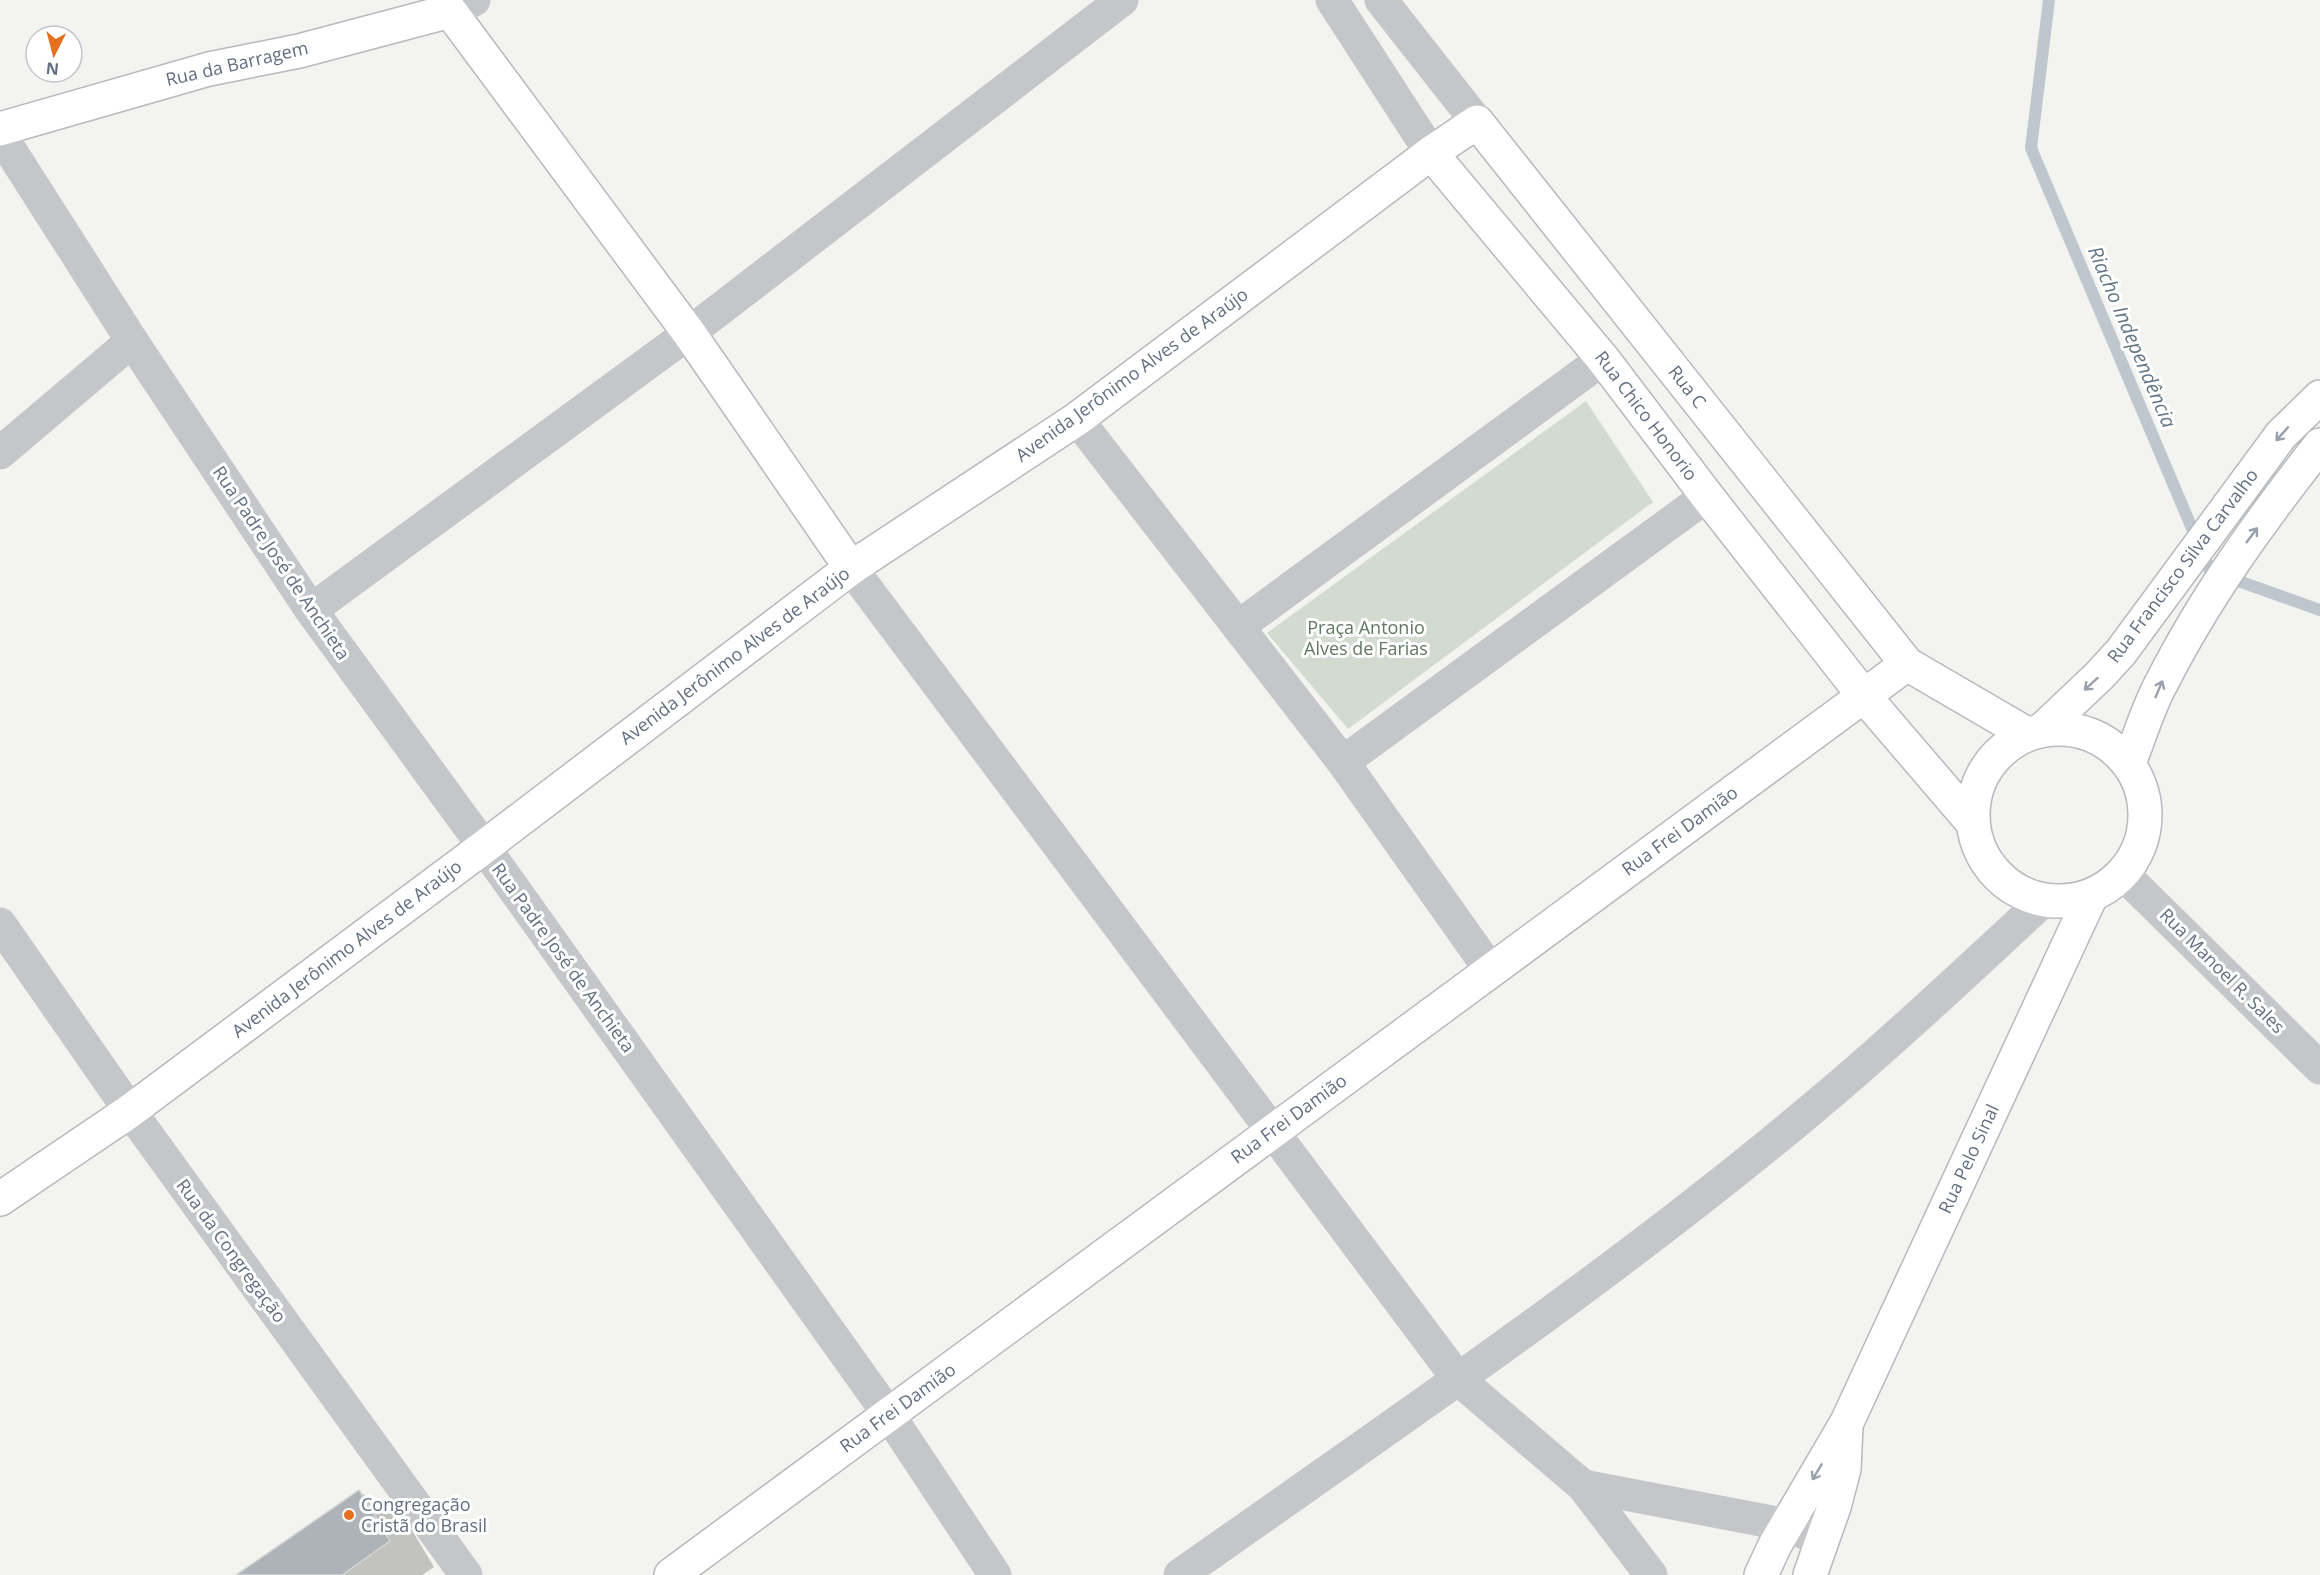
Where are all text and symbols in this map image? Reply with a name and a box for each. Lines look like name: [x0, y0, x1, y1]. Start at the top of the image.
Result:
north arrow: [24, 24, 84, 84]
street label: Rua da Barragem: [163, 35, 310, 91]
text: N: [45, 57, 60, 81]
water label: Riacho Independência: [2082, 242, 2183, 432]
street label: Avenida Jerônimo Alves de Araújo: [1010, 282, 1252, 467]
street label: Rua Chico Honorio: [1590, 346, 1703, 485]
street label: Rua C: [1664, 360, 1712, 413]
one-way arrow: [2275, 427, 2289, 442]
street label: Rua Padre José de Anchieta: [208, 461, 356, 664]
street label: Rua Francisco Silva Carvalho: [2101, 463, 2263, 667]
one-way arrow: [2245, 527, 2258, 543]
street label: Avenida Jerônimo Alves de Araújo: [615, 561, 854, 750]
park label: Praça Antonio Alves de Farias: [1304, 615, 1428, 660]
one-way arrow: [2083, 677, 2098, 691]
one-way arrow: [2154, 680, 2165, 698]
street label: Rua Frei Damião: [1617, 780, 1742, 880]
street label: Avenida Jerônimo Alves de Araújo: [227, 854, 466, 1043]
street label: Rua Padre José de Anchieta: [487, 858, 641, 1057]
street label: Rua Manoel R. Sales: [2155, 902, 2291, 1038]
street label: Rua Frei Damião: [1226, 1068, 1351, 1168]
street label: Rua Pelo Sinal: [1932, 1100, 2004, 1217]
street label: Rua da Congregação: [171, 1174, 292, 1327]
street label: Rua Frei Damião: [835, 1357, 960, 1457]
one-way arrow: [1810, 1463, 1822, 1480]
place label: Congregação Cristã do Brasil: [361, 1492, 487, 1537]
marker: Congregação Cristã do Brasil: [342, 1508, 356, 1522]

